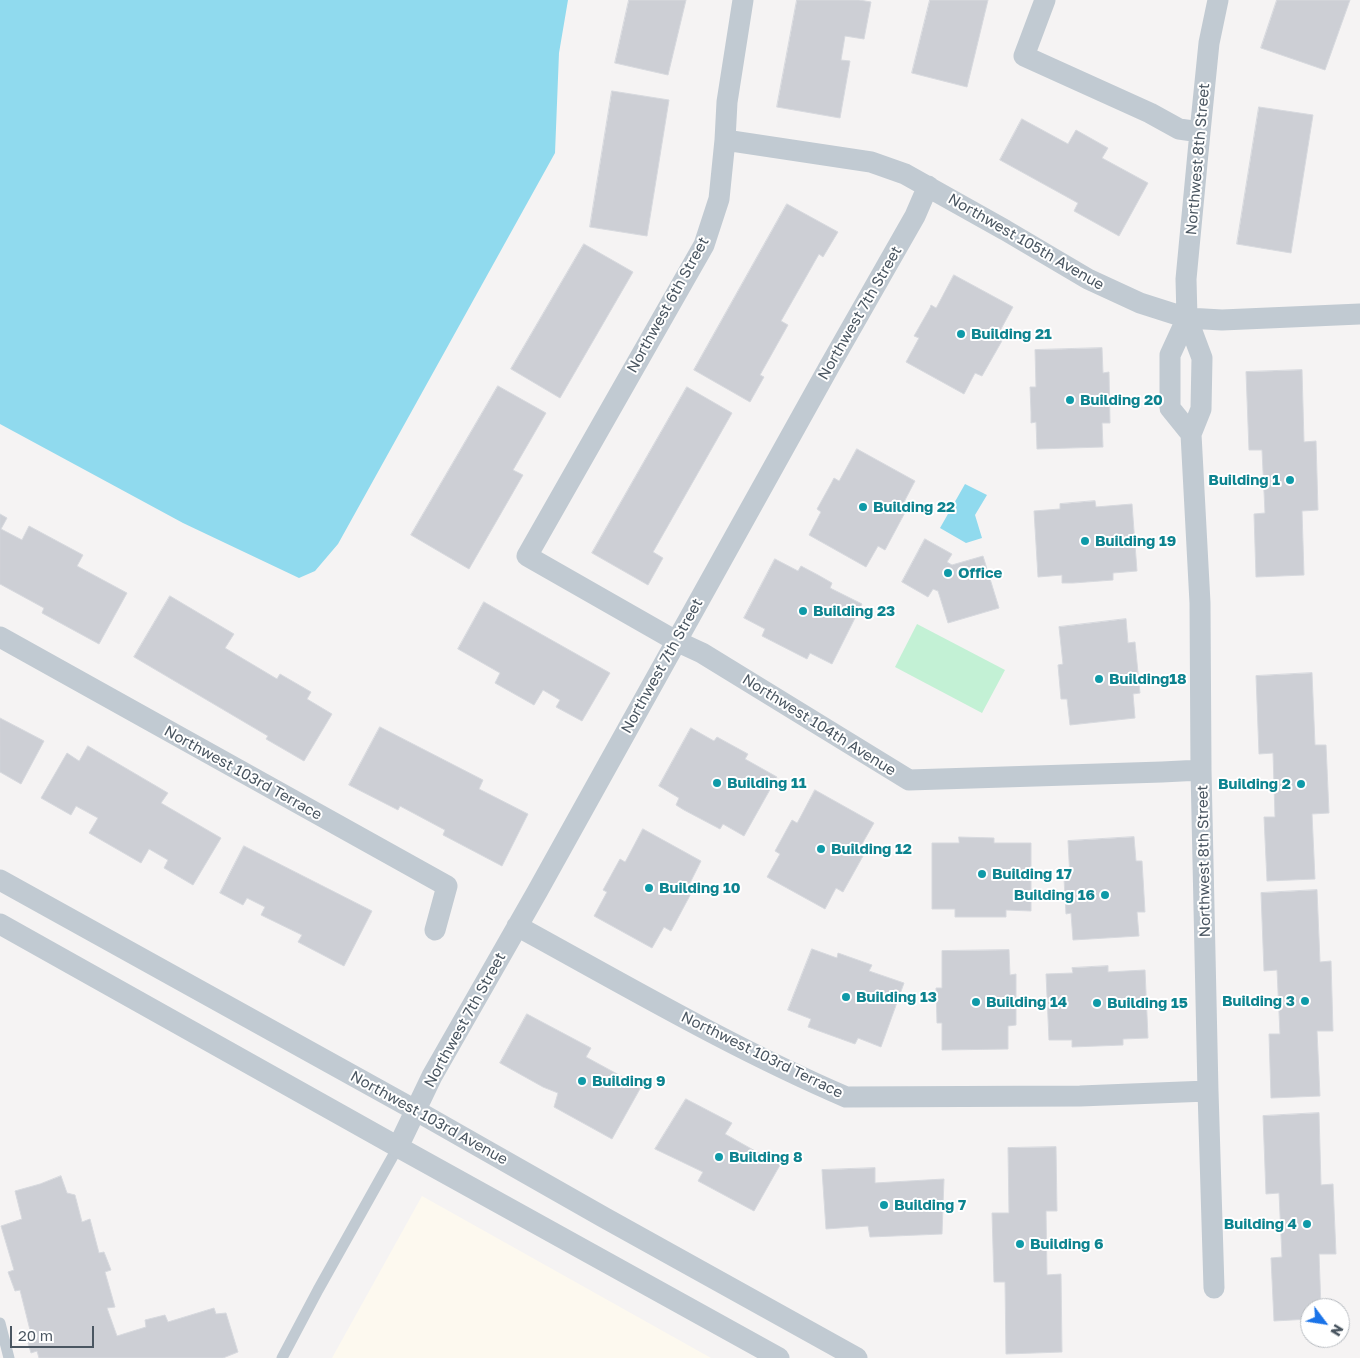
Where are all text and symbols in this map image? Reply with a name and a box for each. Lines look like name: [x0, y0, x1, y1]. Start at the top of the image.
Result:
street label: Northwest 8th Street: [1182, 82, 1214, 236]
street label: Northwest 105th Avenue: [945, 190, 1107, 294]
street label: Northwest 6th Street: [623, 234, 713, 376]
street label: Northwest 7th Street: [814, 243, 906, 383]
place label: Building 21: [971, 325, 1052, 343]
marker: Building 21: [955, 328, 967, 340]
place label: Building 20: [1080, 391, 1163, 409]
marker: Building 20: [1064, 394, 1076, 406]
place label: Building 1: [1208, 471, 1280, 489]
marker: Building 1: [1284, 474, 1296, 486]
place label: Building 22: [873, 498, 955, 516]
marker: Building 22: [857, 501, 869, 513]
place label: Building 19: [1095, 532, 1176, 550]
marker: Building 19: [1079, 535, 1091, 547]
place label: Office: [958, 564, 1002, 582]
marker: Office: [942, 567, 954, 579]
street label: Northwest 7th Street: [617, 595, 707, 737]
place label: Building 23: [813, 602, 895, 620]
marker: Building 23: [797, 605, 809, 617]
street label: Northwest 104th Avenue: [739, 670, 899, 780]
place label: Building18: [1109, 670, 1187, 688]
marker: Building18: [1093, 673, 1105, 685]
street label: Northwest 103rd Terrace: [161, 722, 325, 824]
place label: Building 11: [727, 774, 806, 792]
place label: Building 2: [1218, 775, 1291, 793]
marker: Building 11: [711, 777, 723, 789]
marker: Building 2: [1295, 778, 1307, 790]
street label: Northwest 8th Street: [1194, 785, 1214, 937]
place label: Building 12: [831, 840, 912, 858]
marker: Building 12: [815, 843, 827, 855]
place label: Building 17: [992, 865, 1072, 883]
marker: Building 17: [976, 868, 988, 880]
place label: Building 10: [659, 879, 740, 897]
marker: Building 10: [643, 882, 655, 894]
place label: Building 16: [1014, 886, 1095, 904]
marker: Building 16: [1099, 889, 1111, 901]
street label: Northwest 7th Street: [420, 949, 510, 1091]
place label: Building 13: [856, 988, 937, 1006]
marker: Building 13: [840, 991, 852, 1003]
place label: Building 3: [1222, 992, 1295, 1010]
place label: Building 14: [986, 993, 1067, 1011]
place label: Building 15: [1107, 994, 1188, 1012]
marker: Building 3: [1299, 995, 1311, 1007]
marker: Building 14: [970, 996, 982, 1008]
marker: Building 15: [1091, 997, 1103, 1009]
street label: Northwest 103rd Terrace: [678, 1008, 846, 1102]
street label: Northwest 103rd Avenue: [347, 1067, 511, 1169]
place label: Building 9: [592, 1072, 665, 1090]
marker: Building 9: [576, 1075, 588, 1087]
place label: Building 8: [729, 1148, 803, 1166]
marker: Building 8: [713, 1151, 725, 1163]
place label: Building 7: [894, 1196, 966, 1214]
marker: Building 7: [878, 1199, 890, 1211]
place label: Building 4: [1224, 1215, 1297, 1233]
marker: Building 4: [1301, 1218, 1313, 1230]
place label: Building 6: [1030, 1235, 1103, 1253]
marker: Building 6: [1014, 1238, 1026, 1250]
north arrow: [1300, 1298, 1350, 1348]
scale bar: [12, 1316, 96, 1348]
text: N: [1327, 1322, 1347, 1339]
text: 20 m: [18, 1326, 53, 1344]

